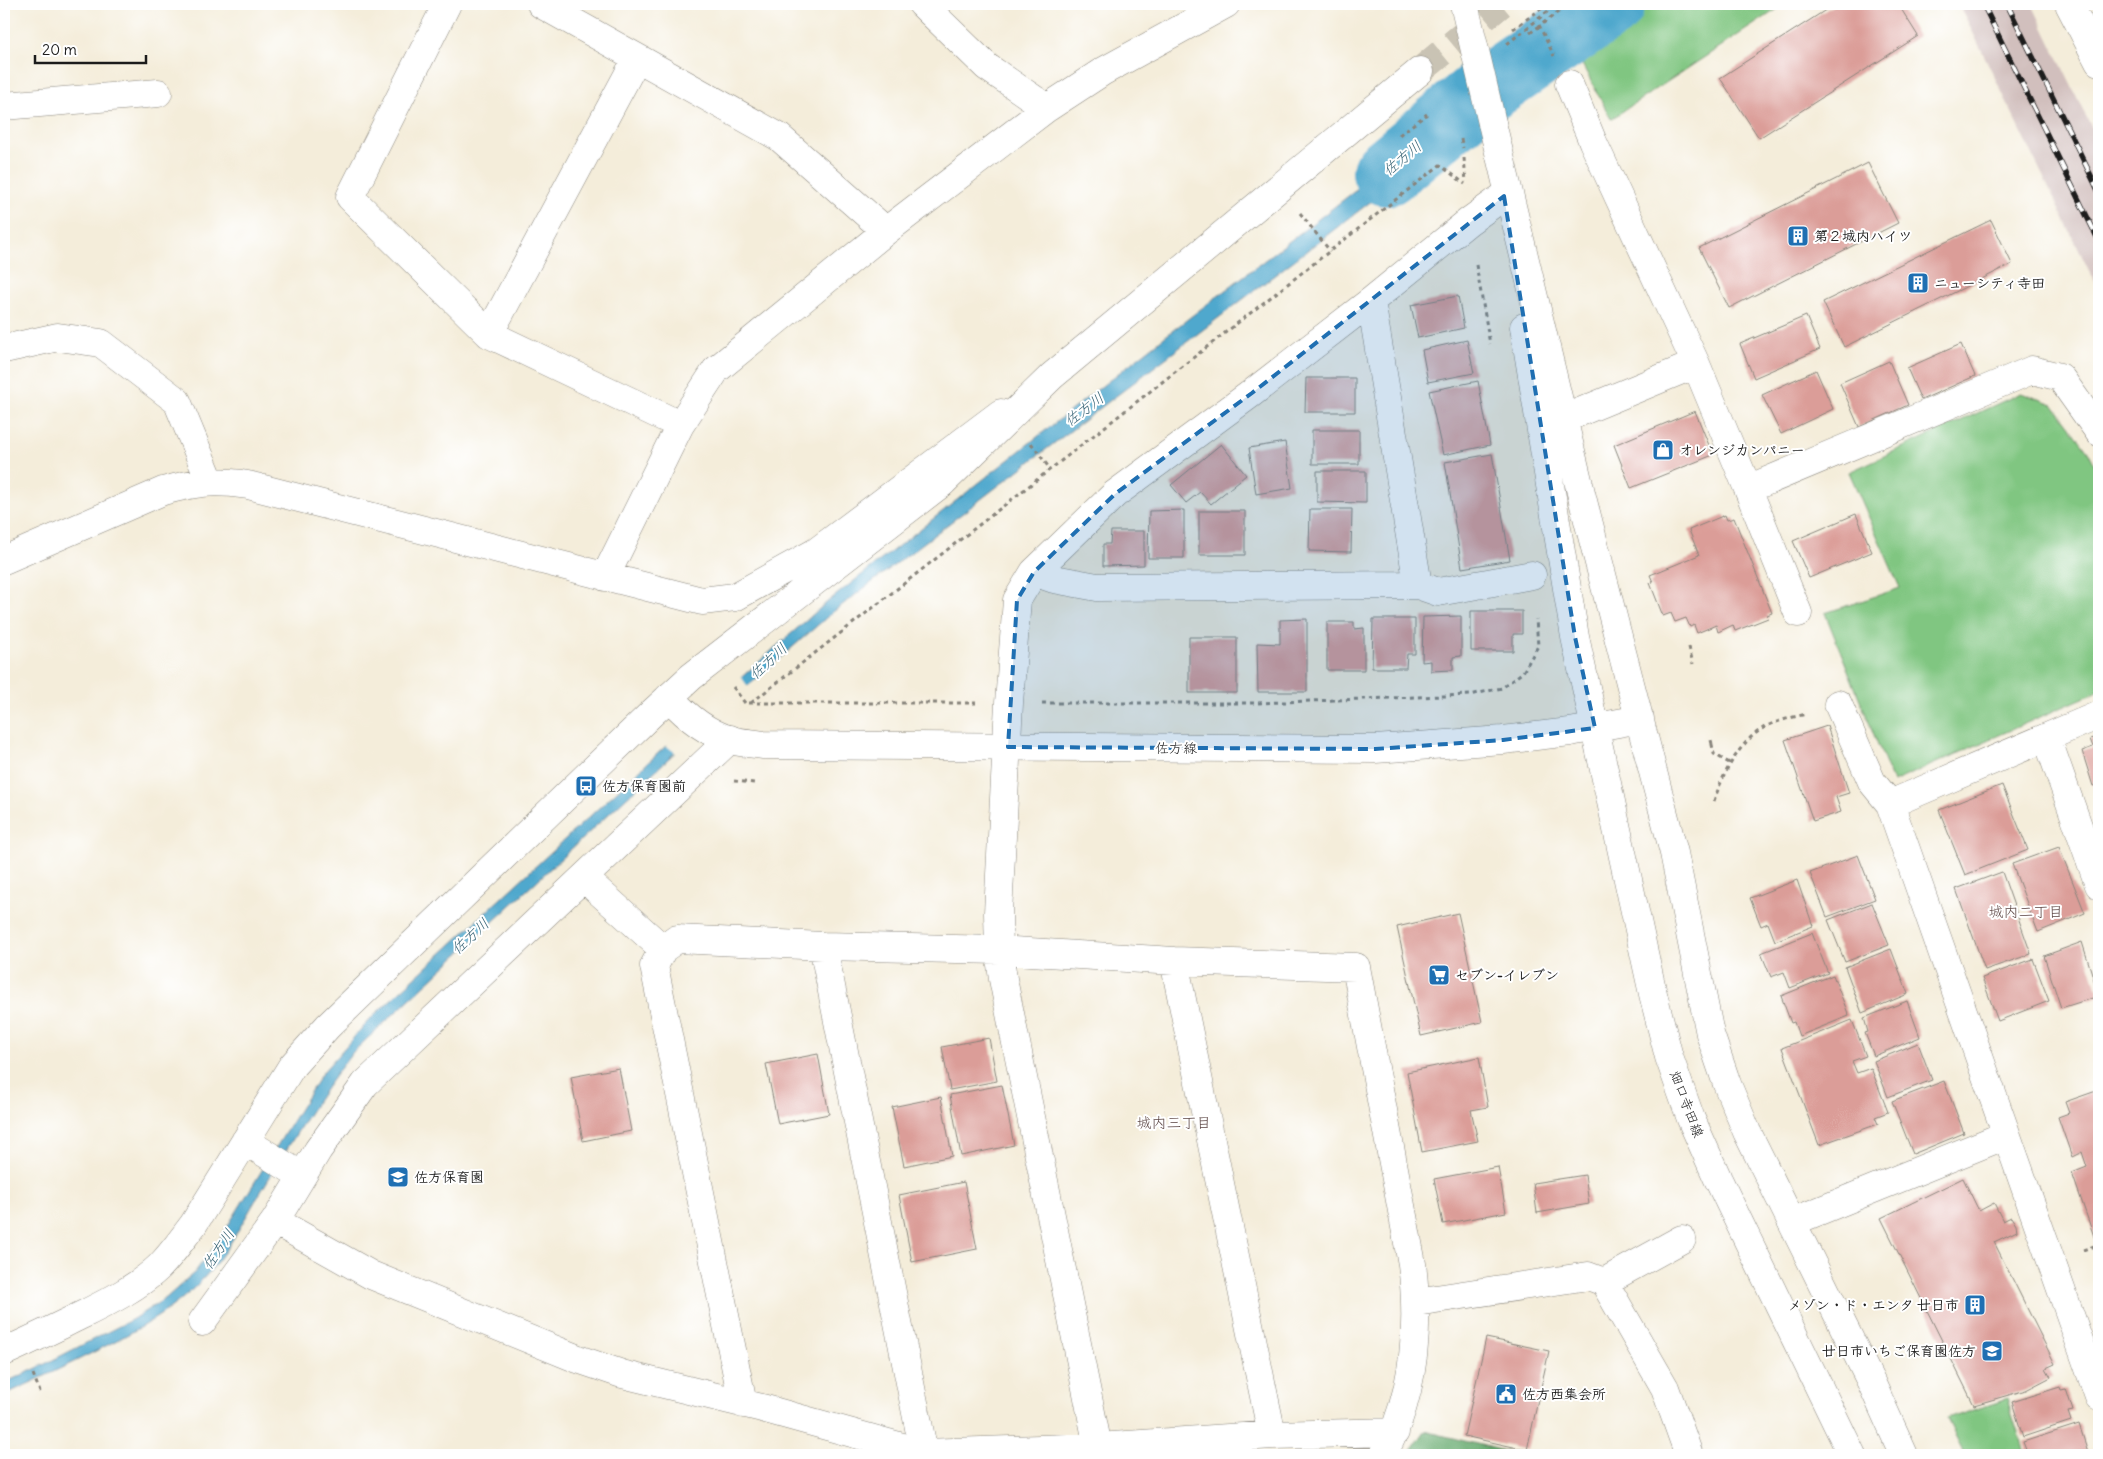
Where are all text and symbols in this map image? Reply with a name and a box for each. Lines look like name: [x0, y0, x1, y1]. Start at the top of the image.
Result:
scale bar: [35, 32, 146, 64]
text: 20 m: [42, 40, 77, 59]
water label: 佐方川: [1379, 136, 1425, 180]
building icon: 第２城内ハイツ: [1786, 224, 1810, 248]
place label: 第２城内ハイツ: [1814, 227, 1912, 245]
building icon: ニューシティ寺田: [1906, 271, 1930, 295]
place label: ニューシティ寺田: [1934, 274, 2045, 292]
water label: 佐方川: [1060, 388, 1108, 430]
shop icon: オレンジカンパニー: [1651, 438, 1675, 462]
place label: オレンジカンパニー: [1679, 441, 1805, 459]
water label: 佐方川: [745, 639, 791, 683]
street label: 佐方線: [1155, 739, 1197, 757]
bus stop icon: 佐方保育園前: [574, 774, 598, 798]
place label: 佐方保育園前: [602, 777, 686, 795]
district label: 城内二丁目: [1988, 902, 2064, 921]
water label: 佐方川: [447, 914, 493, 958]
supermarket icon: セブン-イレブン: [1427, 963, 1451, 987]
place label: セブン-イレブン: [1455, 966, 1559, 984]
street label: 畑口寺田線: [1666, 1068, 1708, 1140]
district label: 城内三丁目: [1136, 1113, 1212, 1132]
school or university icon: 佐方保育園: [386, 1165, 410, 1189]
place label: 佐方保育園: [414, 1168, 484, 1186]
water label: 佐方川: [198, 1225, 238, 1273]
building icon: メゾン・ド・エンタ 廿日市: [1963, 1293, 1987, 1317]
place label: メゾン・ド・エンタ 廿日市: [1788, 1296, 1959, 1314]
school or university icon: 廿日市いちご保育園佐方: [1980, 1339, 2004, 1363]
place label: 廿日市いちご保育園佐方: [1822, 1342, 1976, 1360]
public building icon: 佐方西集会所: [1494, 1382, 1518, 1406]
place label: 佐方西集会所: [1522, 1385, 1606, 1403]

